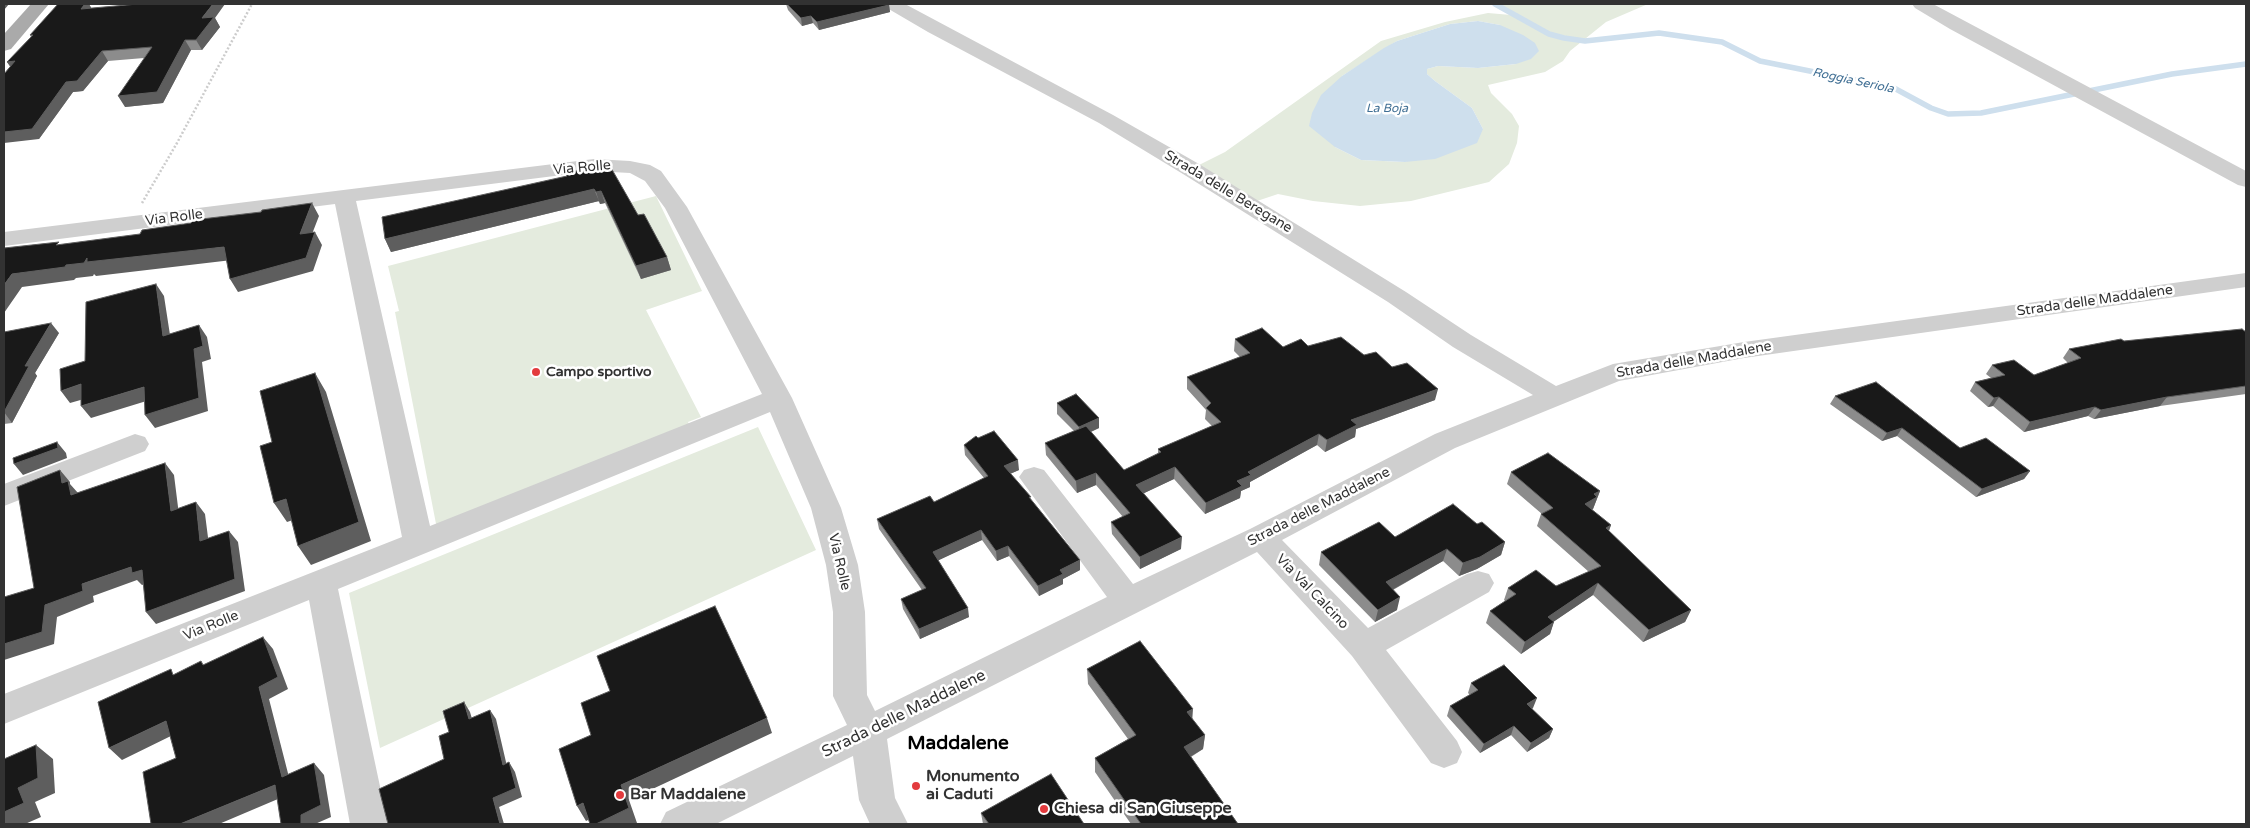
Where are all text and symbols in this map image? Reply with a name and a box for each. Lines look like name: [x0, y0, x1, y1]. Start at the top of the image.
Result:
water label: Roggia Seriola: [1811, 65, 1895, 97]
water label: La Boja: [1366, 102, 1408, 116]
street label: Strada delle Beregane: [1161, 147, 1295, 237]
street label: Via Rolle: [552, 157, 612, 179]
street label: Via Rolle: [144, 206, 204, 230]
street label: Strada delle Maddalene: [2016, 282, 2174, 320]
street label: Strada delle Maddalene: [1615, 338, 1773, 382]
place label: Campo sportivo: [546, 364, 652, 380]
marker: Campo sportivo: [530, 366, 542, 378]
street label: Strada delle Maddalene: [1245, 464, 1393, 550]
street label: Via Rolle: [824, 532, 854, 592]
street label: Via Val Calcino: [1272, 551, 1352, 633]
street label: Via Rolle: [181, 607, 241, 645]
street label: Strada delle Maddalene: [819, 666, 989, 762]
district label: Maddalene: [907, 733, 1009, 755]
place label: Monumento ai Caduti: [926, 767, 1019, 805]
marker: Monumento ai Caduti: [910, 780, 922, 792]
place label: Bar Maddalene: [630, 785, 746, 805]
marker: Bar Maddalene: [614, 789, 626, 801]
place label: Chiesa di San Giuseppe: [1054, 799, 1232, 819]
marker: Chiesa di San Giuseppe: [1038, 803, 1050, 815]

